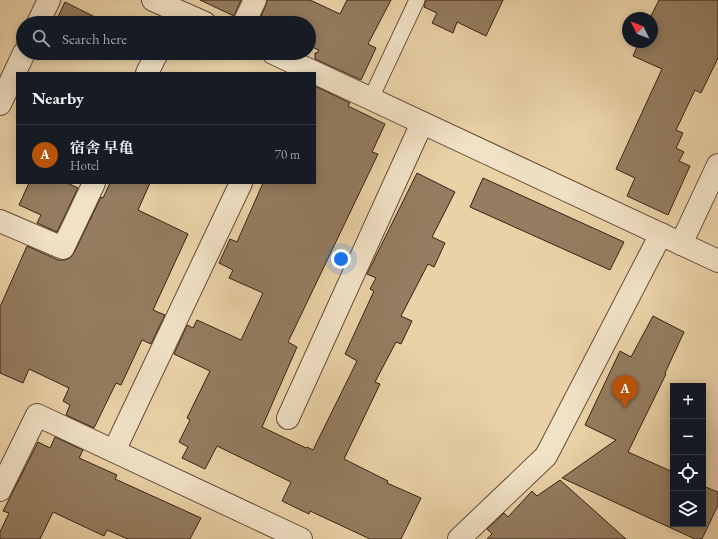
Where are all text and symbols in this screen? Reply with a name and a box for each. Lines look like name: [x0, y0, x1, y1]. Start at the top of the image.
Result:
north arrow: [622, 12, 658, 48]
search box: [16, 16, 316, 60]
icon: search: [30, 27, 52, 49]
text: Search here: [62, 29, 127, 48]
text: Nearby: [32, 87, 84, 109]
text: 宿舎 早亀: [70, 138, 134, 157]
text: A: [40, 146, 50, 163]
text: 70 m: [275, 146, 300, 163]
text: Hotel: [70, 157, 99, 174]
your location: [331, 249, 351, 269]
pin: A: [612, 375, 638, 408]
map controls: [670, 383, 706, 527]
button: +: [670, 383, 706, 419]
button: −: [670, 419, 706, 455]
button: locate: [670, 455, 706, 491]
button: layers: [670, 491, 706, 527]

